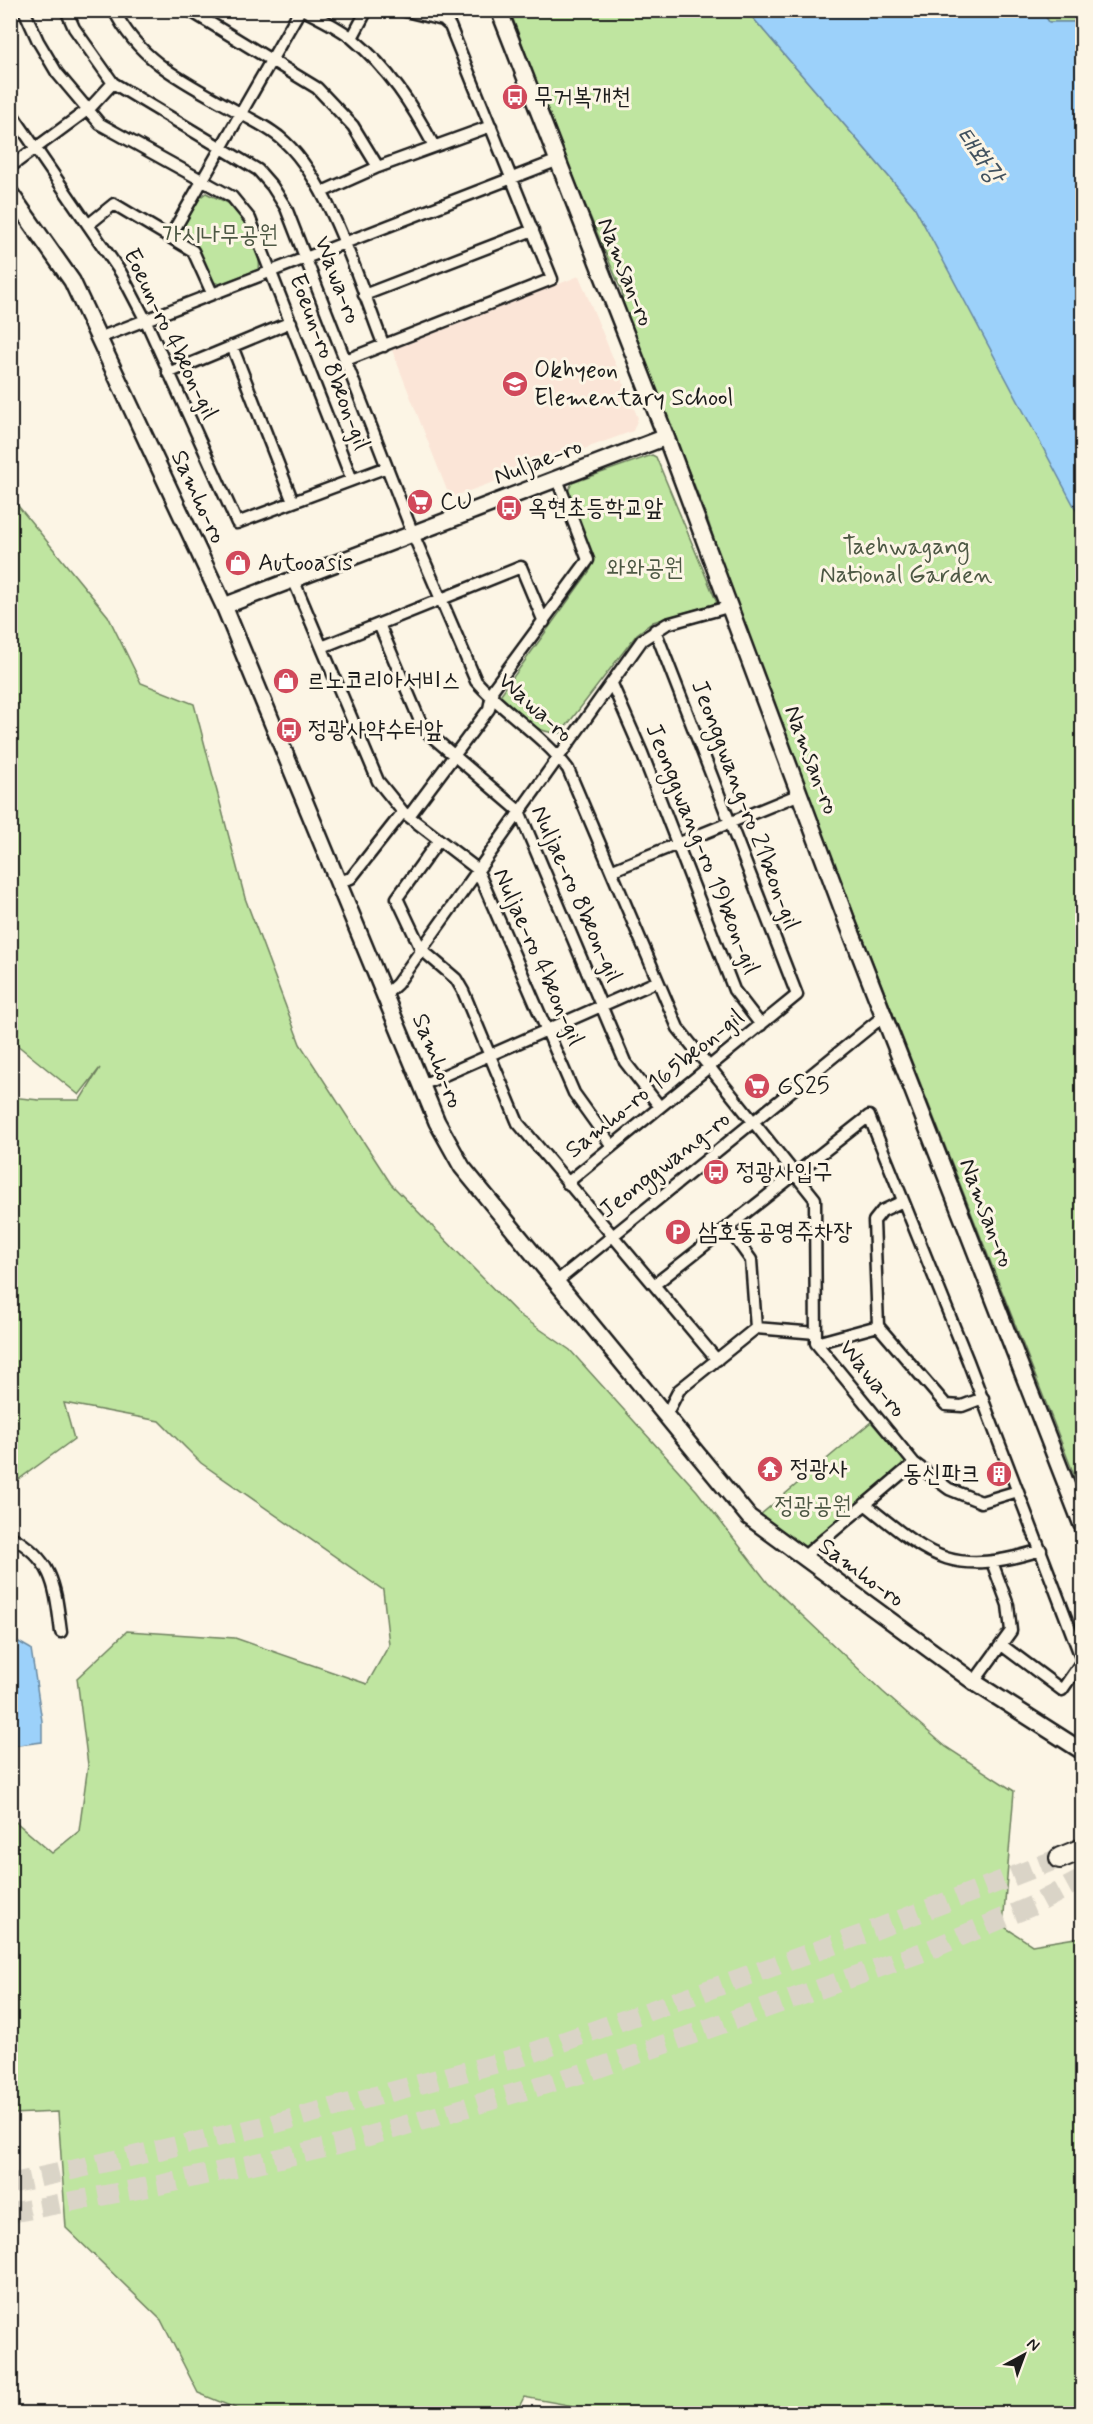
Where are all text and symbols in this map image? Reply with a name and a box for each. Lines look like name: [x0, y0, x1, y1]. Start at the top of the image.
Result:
bus stop icon: 무거복개천: [500, 82, 530, 112]
place label: 무거복개천: [534, 82, 631, 113]
water label: 태화강: [947, 121, 1013, 194]
street label: Namsan-ro: [589, 213, 661, 331]
park label: 가시나무공원: [162, 220, 278, 251]
street label: Wawa-ro: [306, 232, 368, 328]
street label: Eoeun-ro 4beon-gil: [115, 243, 225, 425]
street label: Eoeun-ro 8beon-gil: [281, 269, 377, 455]
place label: Okhyeon Elementary School: [534, 355, 733, 414]
school or university icon: Okhyeon Elementary School: [500, 369, 530, 399]
street label: Nuljae-ro: [489, 431, 587, 493]
street label: Samho-ro: [163, 445, 233, 549]
supermarket icon: CU: [405, 487, 435, 517]
place label: CU: [440, 487, 473, 518]
bus stop icon: 옥현초등학교앞: [494, 493, 524, 523]
place label: 옥현초등학교앞: [528, 493, 663, 524]
park label: Taehwagang National Garden: [820, 532, 992, 591]
shop icon: Autooasis: [223, 548, 253, 578]
place label: Autooasis: [258, 548, 353, 579]
park label: 와와공원: [606, 553, 684, 584]
shop icon: 르노코리아서비스: [271, 666, 301, 696]
place label: 르노코리아서비스: [306, 666, 461, 697]
street label: Wawa-ro: [491, 666, 579, 750]
street label: Jeonggwang-ro 21beon-gil: [681, 676, 807, 935]
street label: Namsan-ro: [776, 701, 846, 819]
bus stop icon: 정광사약수터앞: [274, 715, 304, 745]
place label: 정광사약수터앞: [308, 715, 443, 746]
street label: Jeonggwang-ro 19beon-gil: [636, 719, 767, 980]
street label: Nuljae-ro 8beon-gil: [523, 801, 629, 987]
street label: Nuljae-ro 4beon-gil: [485, 864, 591, 1051]
street label: Samho-ro 165beon-gil: [559, 1002, 751, 1166]
street label: Samho-ro: [404, 1009, 470, 1113]
supermarket icon: GS25: [742, 1071, 772, 1101]
place label: GS25: [777, 1071, 830, 1102]
street label: Jeonggwang-ro: [593, 1104, 738, 1227]
street label: Namsan-ro: [951, 1154, 1021, 1272]
bus stop icon: 정광사입구: [701, 1157, 731, 1187]
place label: 정광사입구: [736, 1157, 833, 1188]
parking icon: 삼호동공영주차장: [663, 1217, 693, 1247]
place label: 삼호동공영주차장: [698, 1217, 853, 1248]
street label: Wawa-ro: [831, 1334, 913, 1424]
temple icon: 정광사: [755, 1454, 785, 1484]
place label: 정광사: [790, 1454, 848, 1485]
place label: 동신파크: [903, 1459, 980, 1490]
building icon: 동신파크: [984, 1459, 1014, 1489]
park label: 정광공원: [774, 1491, 852, 1522]
street label: Samho-ro: [812, 1531, 910, 1615]
north arrow: [994, 2325, 1054, 2385]
text: N: [1022, 2333, 1044, 2356]

